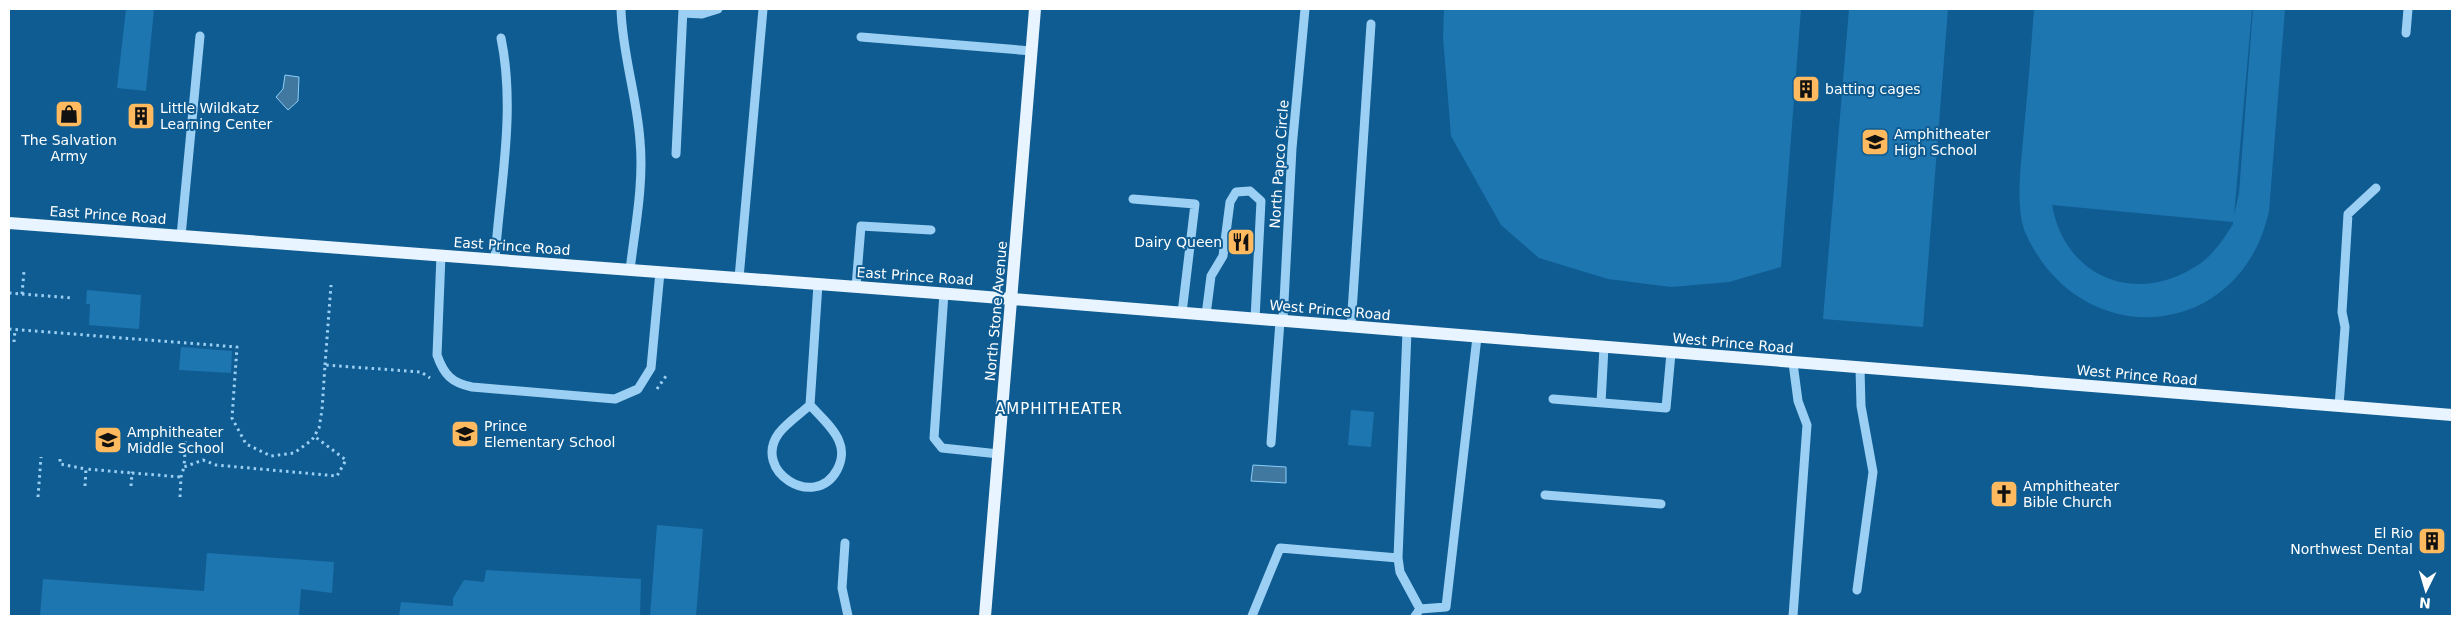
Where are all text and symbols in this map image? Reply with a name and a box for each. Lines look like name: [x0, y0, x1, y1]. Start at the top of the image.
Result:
building icon: batting cages: [1791, 74, 1821, 104]
place label: batting cages: [1825, 81, 1921, 97]
shop icon: The Salvation Army: [54, 99, 84, 129]
street label: North Papco Circle: [1267, 99, 1291, 229]
place label: Little Wildkatz Learning Center: [160, 100, 273, 132]
building icon: Little Wildkatz Learning Center: [126, 101, 156, 131]
place label: Amphitheater High School: [1894, 126, 1991, 158]
school or university icon: Amphitheater High School: [1860, 127, 1890, 157]
place label: The Salvation Army: [20, 132, 117, 164]
street label: East Prince Road: [49, 203, 167, 227]
restaurant icon: Dairy Queen: [1226, 227, 1256, 257]
street label: East Prince Road: [453, 234, 571, 258]
place label: Dairy Queen: [1134, 234, 1222, 250]
street label: North Stone Avenue: [982, 240, 1010, 382]
street label: East Prince Road: [856, 264, 974, 288]
street label: West Prince Road: [1269, 297, 1391, 323]
street label: West Prince Road: [1672, 330, 1794, 356]
street label: West Prince Road: [2076, 362, 2198, 388]
district label: AMPHITHEATER: [995, 400, 1123, 418]
place label: Prince Elementary School: [484, 418, 616, 450]
school or university icon: Prince Elementary School: [450, 419, 480, 449]
place label: Amphitheater Middle School: [127, 424, 224, 456]
school or university icon: Amphitheater Middle School: [93, 425, 123, 455]
place label: Amphitheater Bible Church: [2023, 478, 2120, 510]
church icon: Amphitheater Bible Church: [1989, 479, 2019, 509]
place label: El Rio Northwest Dental: [2290, 525, 2413, 557]
building icon: El Rio Northwest Dental: [2417, 526, 2447, 556]
north arrow: [2401, 565, 2451, 615]
text: N: [2418, 594, 2431, 611]

